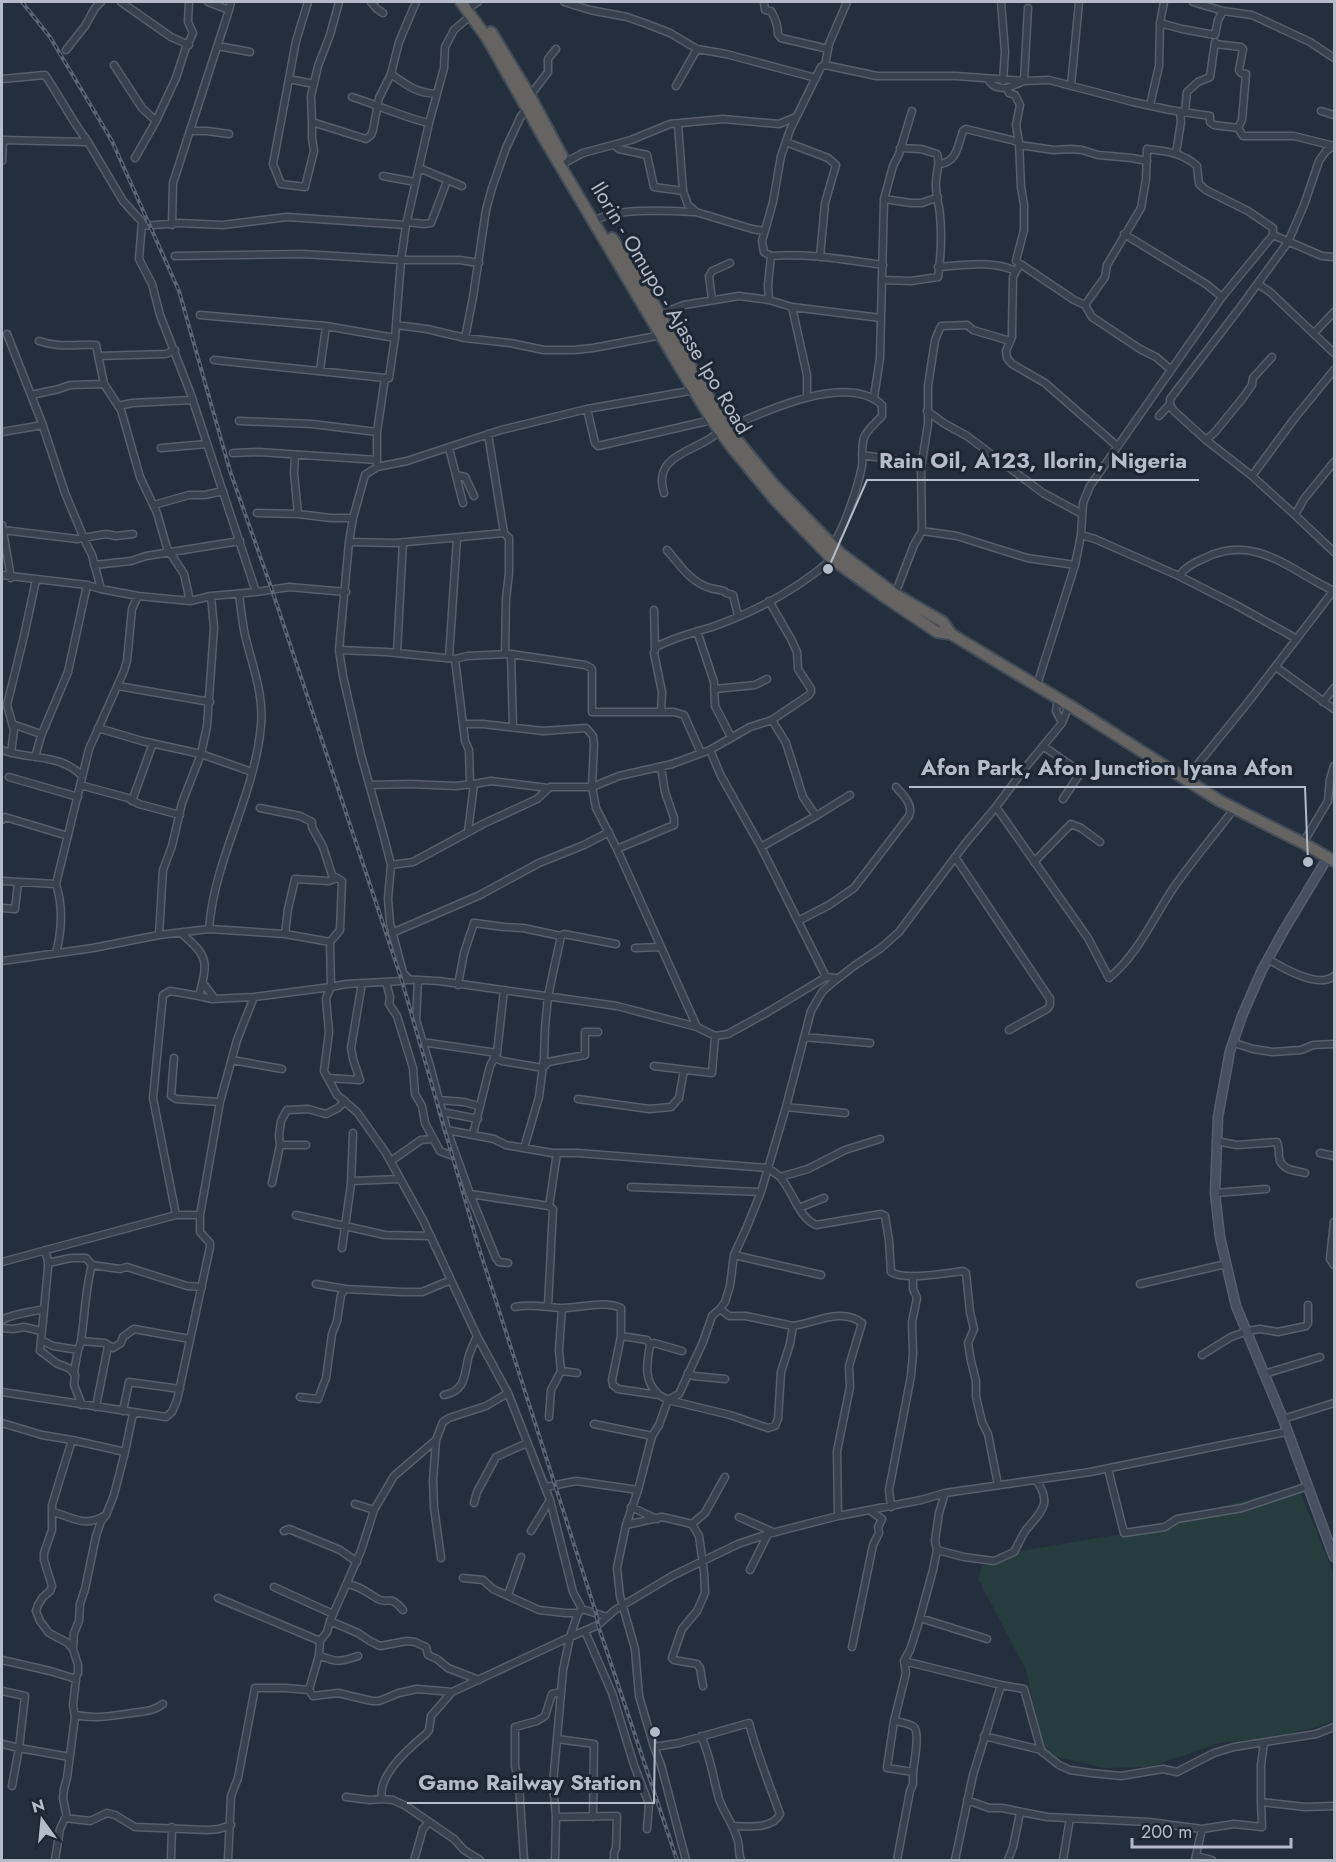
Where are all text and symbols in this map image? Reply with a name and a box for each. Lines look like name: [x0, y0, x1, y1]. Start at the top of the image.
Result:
street label: Ilorin - Omupo - Ajasse Ipo Road: [583, 176, 759, 440]
callout: Rain Oil, A123, Ilorin, Nigeria: [867, 440, 1199, 480]
text: Rain Oil, A123, Ilorin, Nigeria: [879, 444, 1187, 476]
callout: Afon Park, Afon Junction Iyana Afon: [909, 747, 1305, 787]
text: Afon Park, Afon Junction Iyana Afon: [920, 751, 1293, 783]
callout: Gamo Railway Station: [407, 1763, 654, 1803]
text: Gamo Railway Station: [418, 1766, 642, 1798]
north arrow: [12, 1790, 72, 1850]
text: N: [29, 1793, 47, 1819]
scale bar: [1132, 1811, 1291, 1849]
text: 200 m: [1141, 1819, 1192, 1845]

